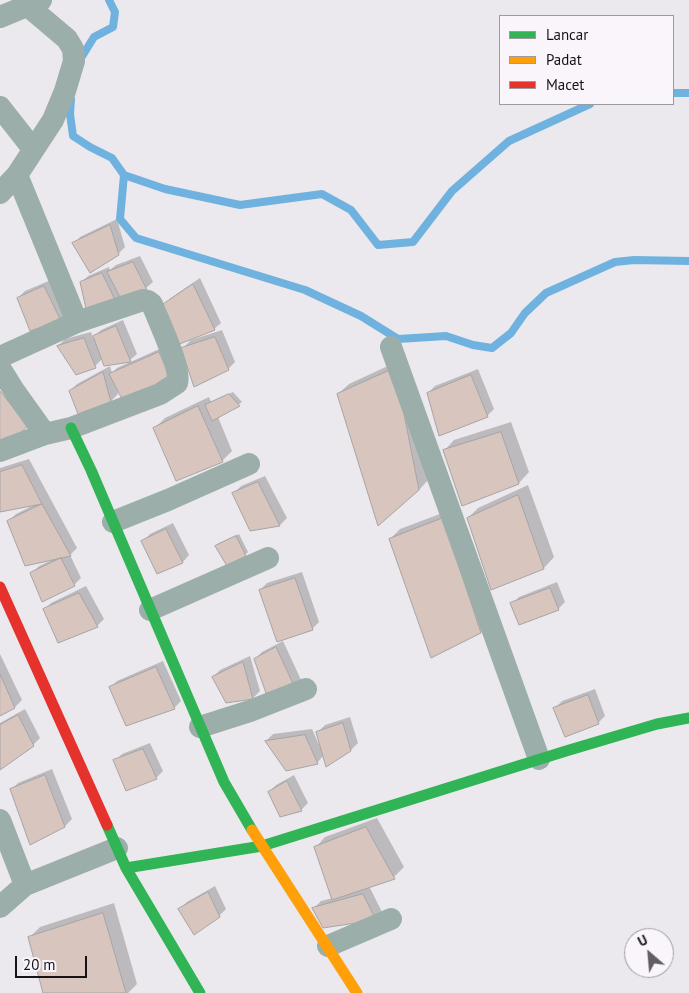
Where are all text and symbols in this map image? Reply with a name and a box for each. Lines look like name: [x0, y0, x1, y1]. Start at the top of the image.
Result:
legend: [499, 15, 674, 105]
text: Lancar: [546, 25, 588, 44]
text: Padat: [546, 50, 582, 69]
text: Macet: [546, 75, 584, 94]
north arrow: [624, 928, 674, 978]
text: U: [635, 931, 651, 951]
scale bar: [18, 946, 90, 978]
text: 20 m: [23, 955, 56, 974]

